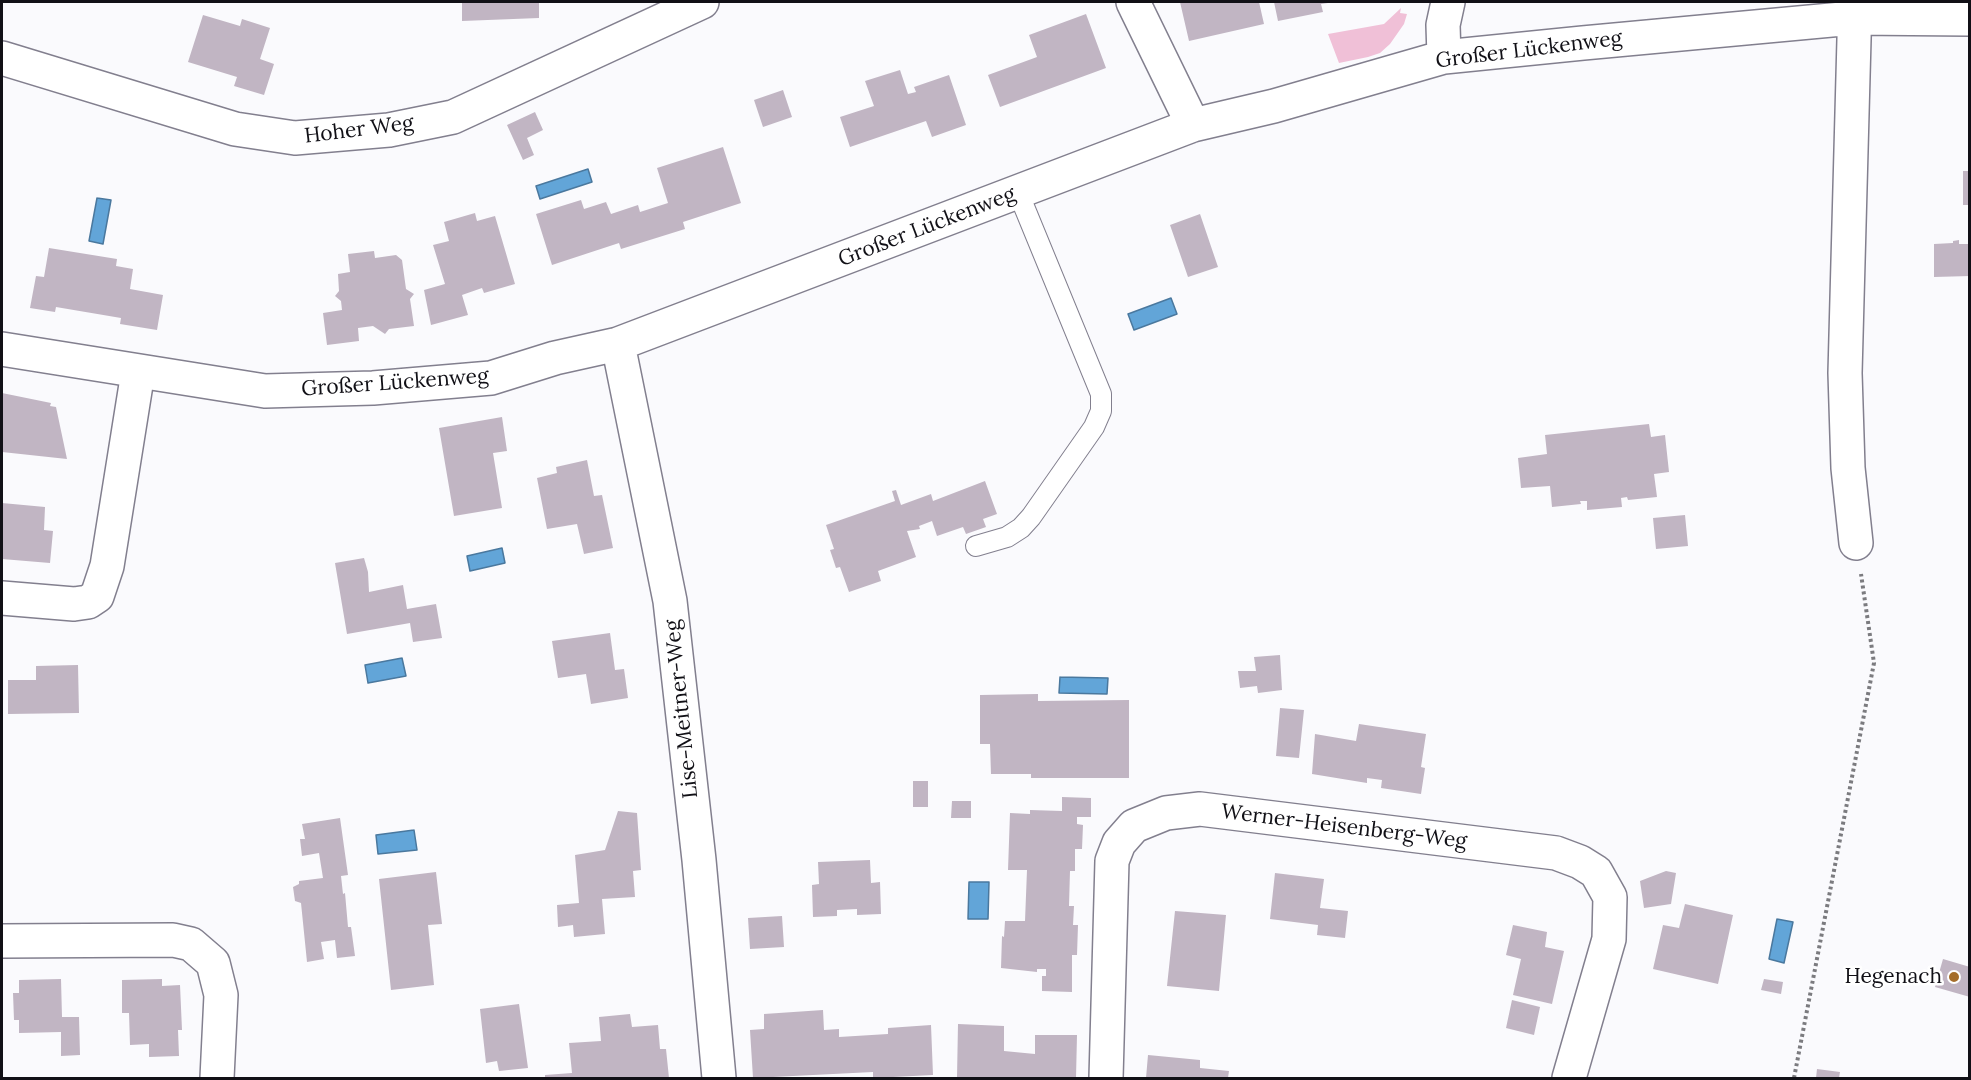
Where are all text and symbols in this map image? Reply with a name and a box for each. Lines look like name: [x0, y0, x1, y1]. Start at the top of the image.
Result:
street label: Großer Lückenweg: [1434, 26, 1624, 74]
street label: Hoher Weg: [303, 111, 415, 149]
street label: Großer Lückenweg: [835, 182, 1019, 272]
street label: Großer Lückenweg: [300, 364, 490, 402]
street label: Lise-Meitner-Weg: [660, 618, 704, 800]
street label: Werner-Heisenberg-Weg: [1220, 799, 1468, 855]
place label: Hegenach: [1844, 964, 1942, 990]
marker: Hegenach: [1947, 970, 1961, 984]

